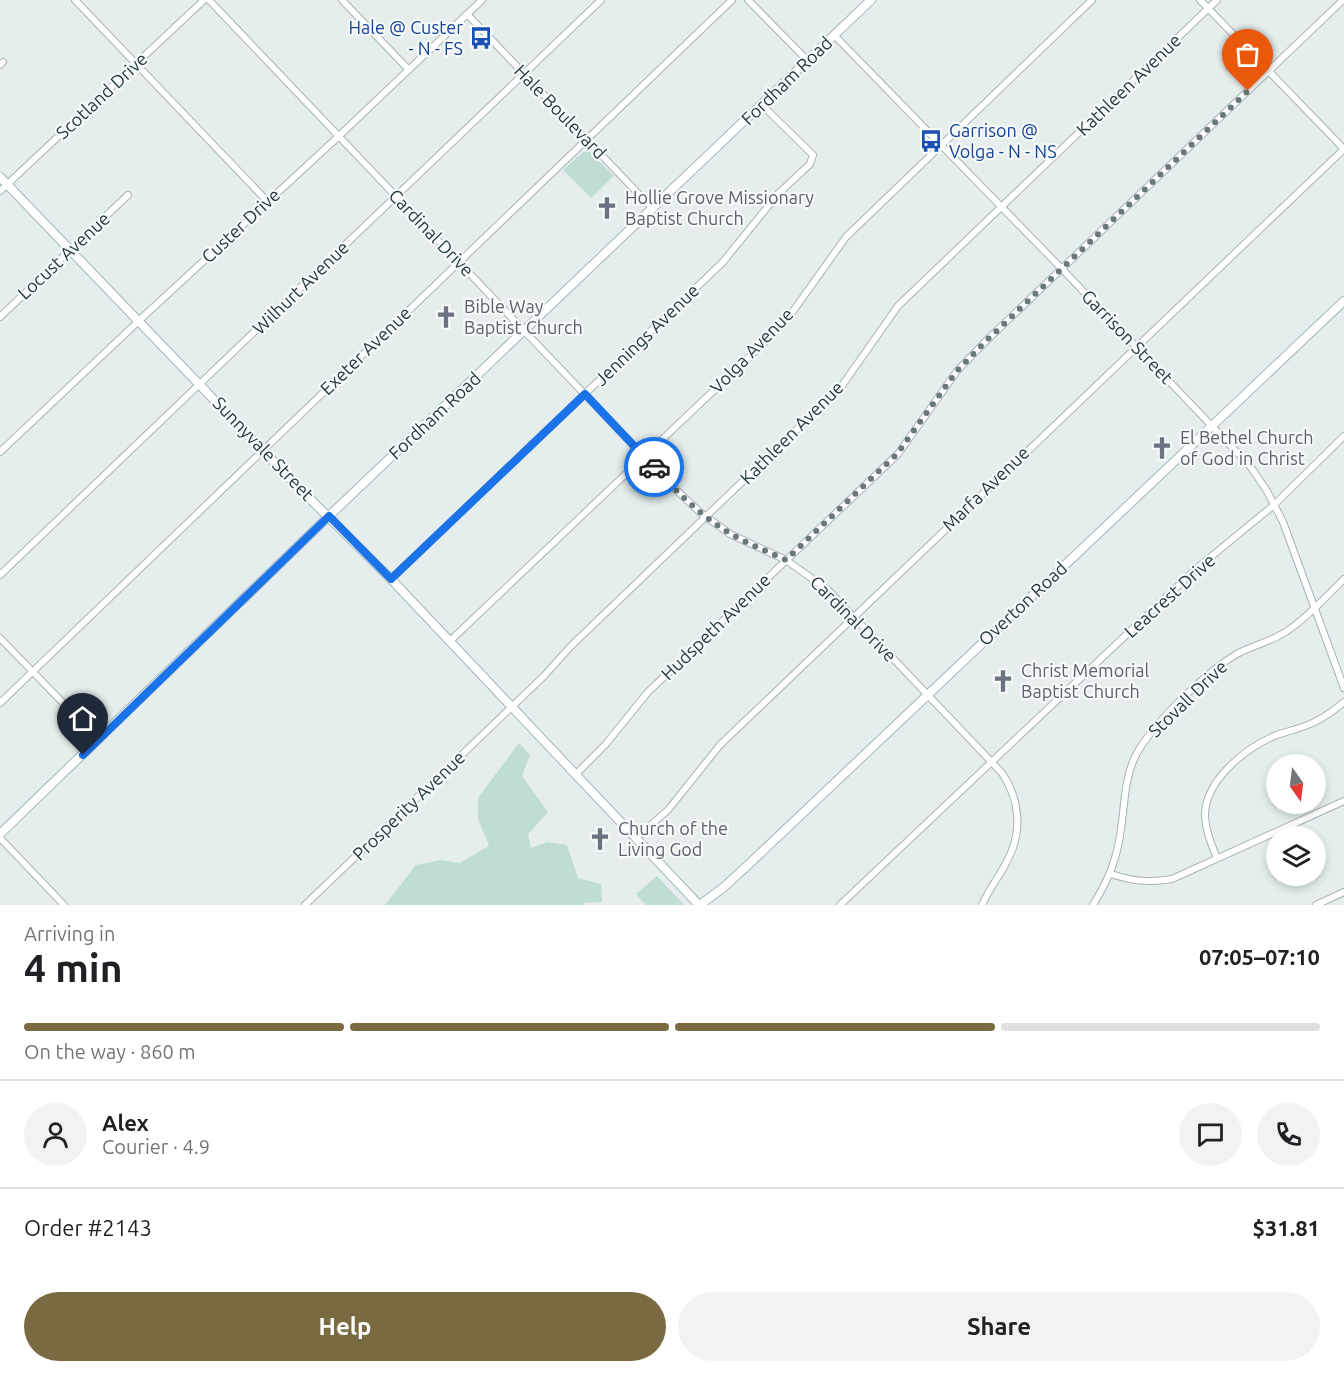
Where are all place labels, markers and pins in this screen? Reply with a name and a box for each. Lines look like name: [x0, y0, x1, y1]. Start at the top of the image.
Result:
place label: Hale @ Custer - N - FS: [349, 17, 463, 58]
bus stop icon: Hale @ Custer - N - FS: [468, 25, 494, 51]
pin: [1222, 29, 1273, 91]
place label: Garrison @ Volga - N - NS: [949, 120, 1057, 161]
bus stop icon: Garrison @ Volga - N - NS: [918, 128, 944, 154]
place label: Hollie Grove Missionary Baptist Church: [625, 187, 814, 228]
church icon: Hollie Grove Missionary Baptist Church: [594, 195, 620, 221]
place label: Bible Way Baptist Church: [464, 296, 583, 337]
church icon: Bible Way Baptist Church: [433, 304, 459, 330]
place label: El Bethel Church of God in Christ: [1180, 427, 1313, 468]
church icon: El Bethel Church of God in Christ: [1149, 435, 1175, 461]
place label: Christ Memorial Baptist Church: [1021, 660, 1150, 701]
church icon: Christ Memorial Baptist Church: [990, 668, 1016, 694]
pin: [57, 693, 108, 755]
place label: Church of the Living God: [618, 818, 728, 859]
church icon: Church of the Living God: [587, 826, 613, 852]

